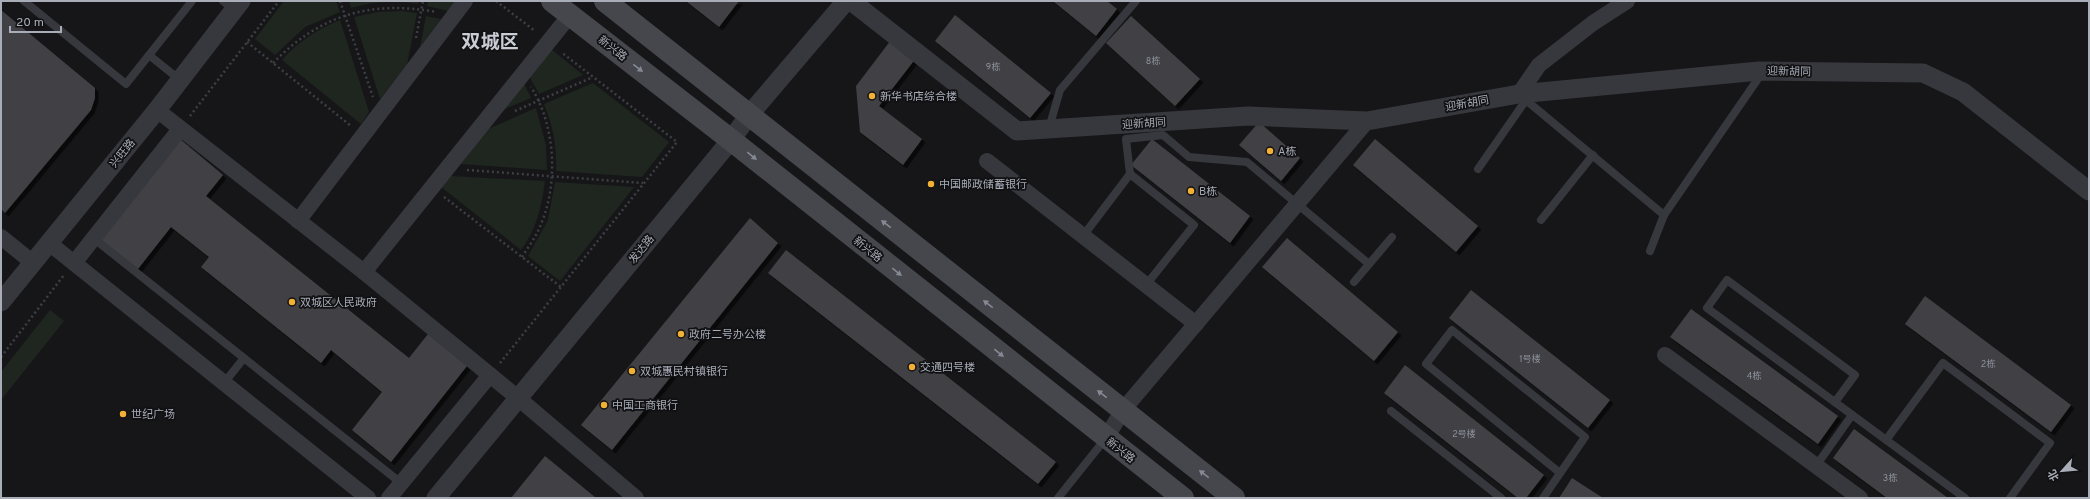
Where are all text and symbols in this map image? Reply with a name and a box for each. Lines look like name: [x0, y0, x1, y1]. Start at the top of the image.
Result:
scale bar: [10, 8, 61, 34]
text: 20 m: [16, 15, 44, 31]
district label: 双城区: [461, 31, 519, 55]
street label: 新兴路: [595, 33, 630, 64]
house number: 8栋: [1146, 55, 1160, 67]
house number: 9栋: [986, 61, 1000, 73]
one-way arrow: [632, 63, 643, 72]
street label: 迎新胡同: [1767, 65, 1811, 79]
place label: 新华书店综合楼: [880, 90, 957, 104]
marker: 新华书店综合楼: [867, 91, 877, 101]
street label: 迎新胡同: [1444, 93, 1490, 115]
street label: 迎新胡同: [1122, 115, 1167, 133]
street label: 兴旺路: [107, 136, 139, 171]
place label: A栋: [1278, 145, 1296, 159]
marker: A栋: [1265, 146, 1275, 156]
one-way arrow: [746, 152, 757, 160]
place label: 中国邮政储蓄银行: [939, 178, 1027, 192]
marker: 中国邮政储蓄银行: [926, 179, 936, 189]
place label: B栋: [1199, 185, 1217, 199]
marker: B栋: [1186, 186, 1196, 196]
one-way arrow: [881, 220, 892, 228]
street label: 发达路: [626, 232, 658, 267]
street label: 新兴路: [850, 234, 885, 266]
one-way arrow: [892, 267, 903, 276]
place label: 双城区人民政府: [300, 296, 377, 310]
marker: 双城区人民政府: [287, 297, 297, 307]
one-way arrow: [983, 300, 994, 309]
place label: 政府二号办公楼: [689, 328, 766, 342]
marker: 政府二号办公楼: [676, 329, 686, 339]
one-way arrow: [993, 348, 1004, 357]
house number: 1号楼: [1519, 354, 1541, 365]
house number: 2栋: [1981, 358, 1995, 370]
place label: 交通四号楼: [920, 361, 975, 375]
marker: 交通四号楼: [907, 362, 917, 372]
place label: 双城惠民村镇银行: [640, 365, 728, 379]
marker: 双城惠民村镇银行: [627, 366, 637, 376]
house number: 4栋: [1747, 370, 1761, 382]
one-way arrow: [1096, 389, 1107, 398]
place label: 中国工商银行: [612, 399, 678, 413]
marker: 中国工商银行: [599, 400, 609, 410]
place label: 世纪广场: [131, 408, 175, 422]
marker: 世纪广场: [118, 409, 128, 419]
house number: 2号楼: [1452, 429, 1476, 440]
street label: 新兴路: [1103, 435, 1138, 466]
north arrow: [2042, 451, 2082, 491]
text: 北: [2045, 467, 2063, 483]
one-way arrow: [1198, 470, 1209, 478]
house number: 3栋: [1883, 472, 1897, 484]

